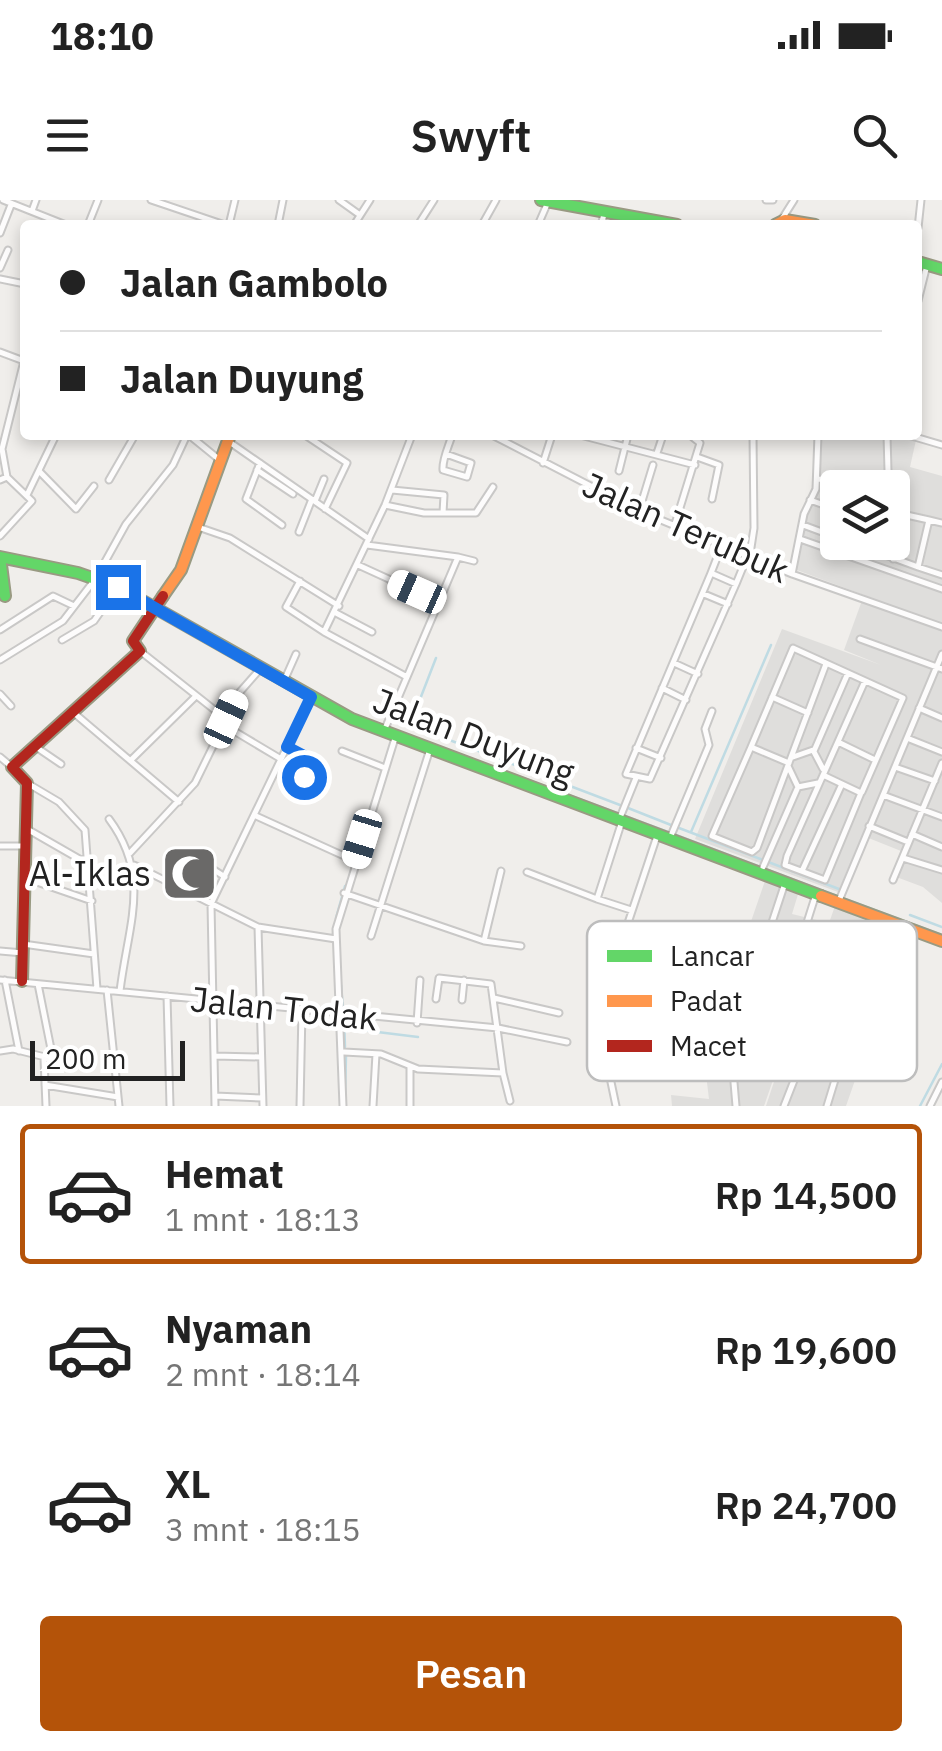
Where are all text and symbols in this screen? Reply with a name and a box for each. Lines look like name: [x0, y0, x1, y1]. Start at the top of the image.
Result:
text: 18:10: [50, 11, 154, 60]
text: Swyft: [411, 106, 531, 164]
icon: menu: [40, 108, 95, 163]
icon: search: [847, 108, 902, 163]
text: Jalan Gambolo: [120, 258, 388, 307]
text: Jalan Duyung: [120, 354, 363, 403]
street label: Jalan Terubuk: [576, 461, 796, 593]
map controls: [820, 470, 910, 560]
button: layers: [820, 470, 910, 560]
route end: [96, 565, 141, 610]
car: [383, 566, 451, 618]
street label: Jalan Duyung: [367, 677, 582, 796]
car: [200, 685, 252, 753]
route start: [282, 755, 327, 800]
car: [339, 806, 385, 872]
mosque icon: Al-Iklas: [160, 843, 220, 903]
place label: Al-Iklas: [29, 850, 151, 896]
legend: [587, 921, 917, 1081]
text: Lancar: [670, 937, 754, 974]
street label: Jalan Todak: [188, 975, 380, 1041]
text: Padat: [670, 982, 743, 1019]
text: Macet: [670, 1027, 747, 1064]
scale bar: [30, 1036, 185, 1080]
text: 200 m: [45, 1040, 126, 1077]
icon: car: [45, 1149, 135, 1239]
text: Hemat: [165, 1149, 284, 1198]
text: Rp 14,500: [715, 1170, 897, 1219]
text: 1 mnt · 18:13: [165, 1198, 361, 1240]
icon: car: [45, 1304, 135, 1394]
text: Nyaman: [165, 1304, 312, 1353]
text: Rp 19,600: [715, 1325, 897, 1374]
text: 2 mnt · 18:14: [165, 1353, 361, 1395]
icon: car: [45, 1459, 135, 1549]
text: XL: [165, 1459, 211, 1508]
text: Rp 24,700: [715, 1480, 897, 1529]
text: 3 mnt · 18:15: [165, 1508, 361, 1550]
button: Pesan: [40, 1616, 902, 1731]

